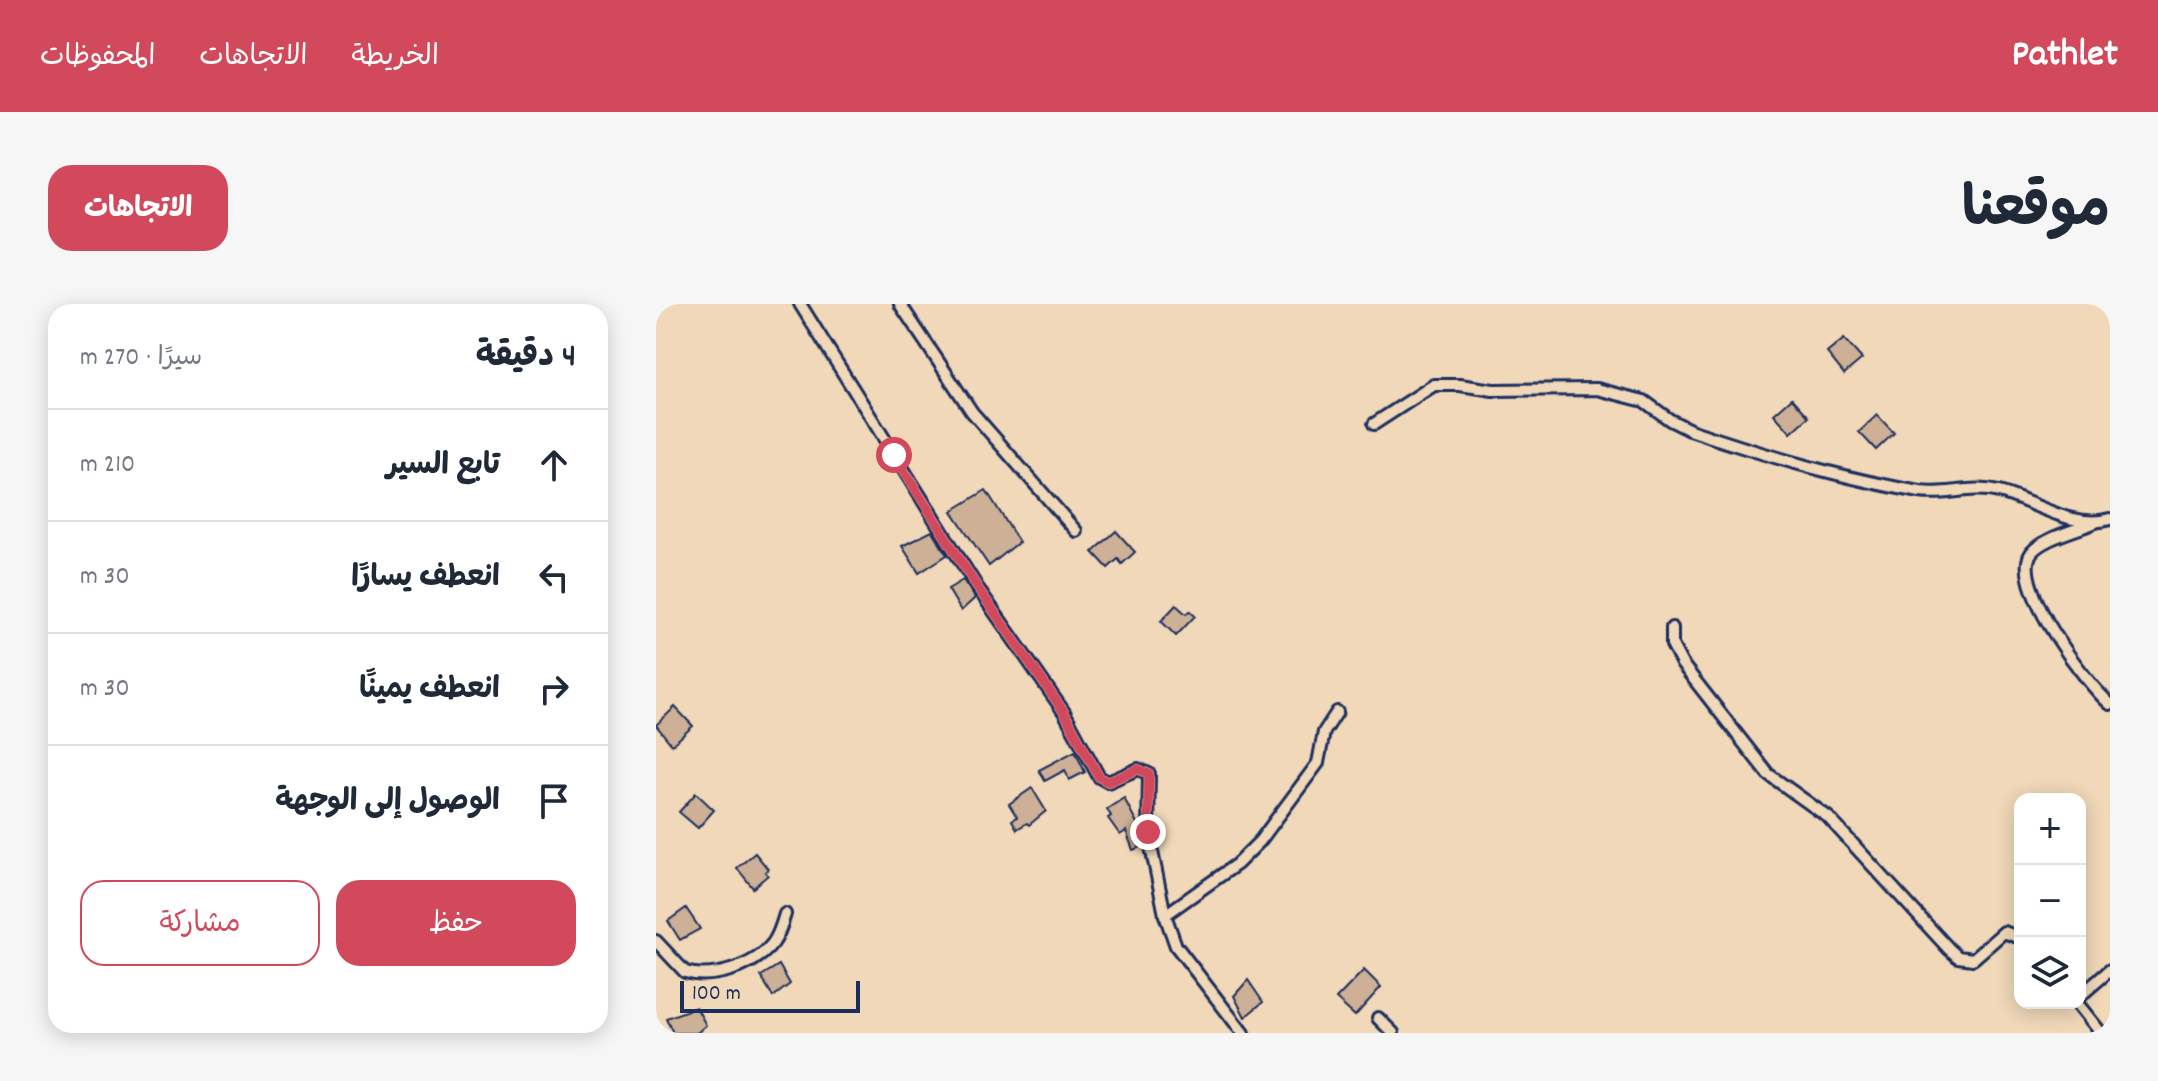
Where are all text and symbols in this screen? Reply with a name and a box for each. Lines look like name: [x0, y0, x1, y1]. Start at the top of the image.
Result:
text: Pathlet: [2012, 29, 2118, 84]
text: المحفوظات: [40, 39, 155, 79]
text: الاتجاهات: [199, 39, 307, 79]
text: الخريطة: [351, 39, 439, 79]
button: الاتجاهات: [48, 165, 228, 251]
text: موقعنا: [1962, 173, 2110, 253]
text: 4 دقيقة: [476, 334, 576, 383]
text: سيرًا · 270 m: [80, 340, 202, 377]
route start: [876, 437, 912, 473]
icon: ahead: [532, 443, 576, 487]
text: تابع السير: [386, 446, 500, 489]
text: 210 m: [80, 447, 135, 484]
icon: left: [532, 555, 576, 599]
text: انعطف يسارًا: [351, 558, 500, 601]
text: 30 m: [80, 559, 130, 596]
icon: right: [532, 667, 576, 711]
text: انعطف يمينًا: [359, 670, 500, 713]
text: 30 m: [80, 671, 130, 708]
icon: arrive: [532, 779, 576, 823]
text: الوصول إلى الوجهة: [275, 782, 500, 825]
map controls: [2014, 793, 2086, 1009]
button: +: [2014, 793, 2086, 865]
route end: [1130, 814, 1166, 850]
button: −: [2014, 865, 2086, 937]
button: مشاركة: [80, 880, 320, 966]
button: حفظ: [336, 880, 576, 966]
button: layers: [2014, 937, 2086, 1009]
scale bar: [680, 977, 860, 1013]
text: 100 m: [692, 979, 741, 1010]

